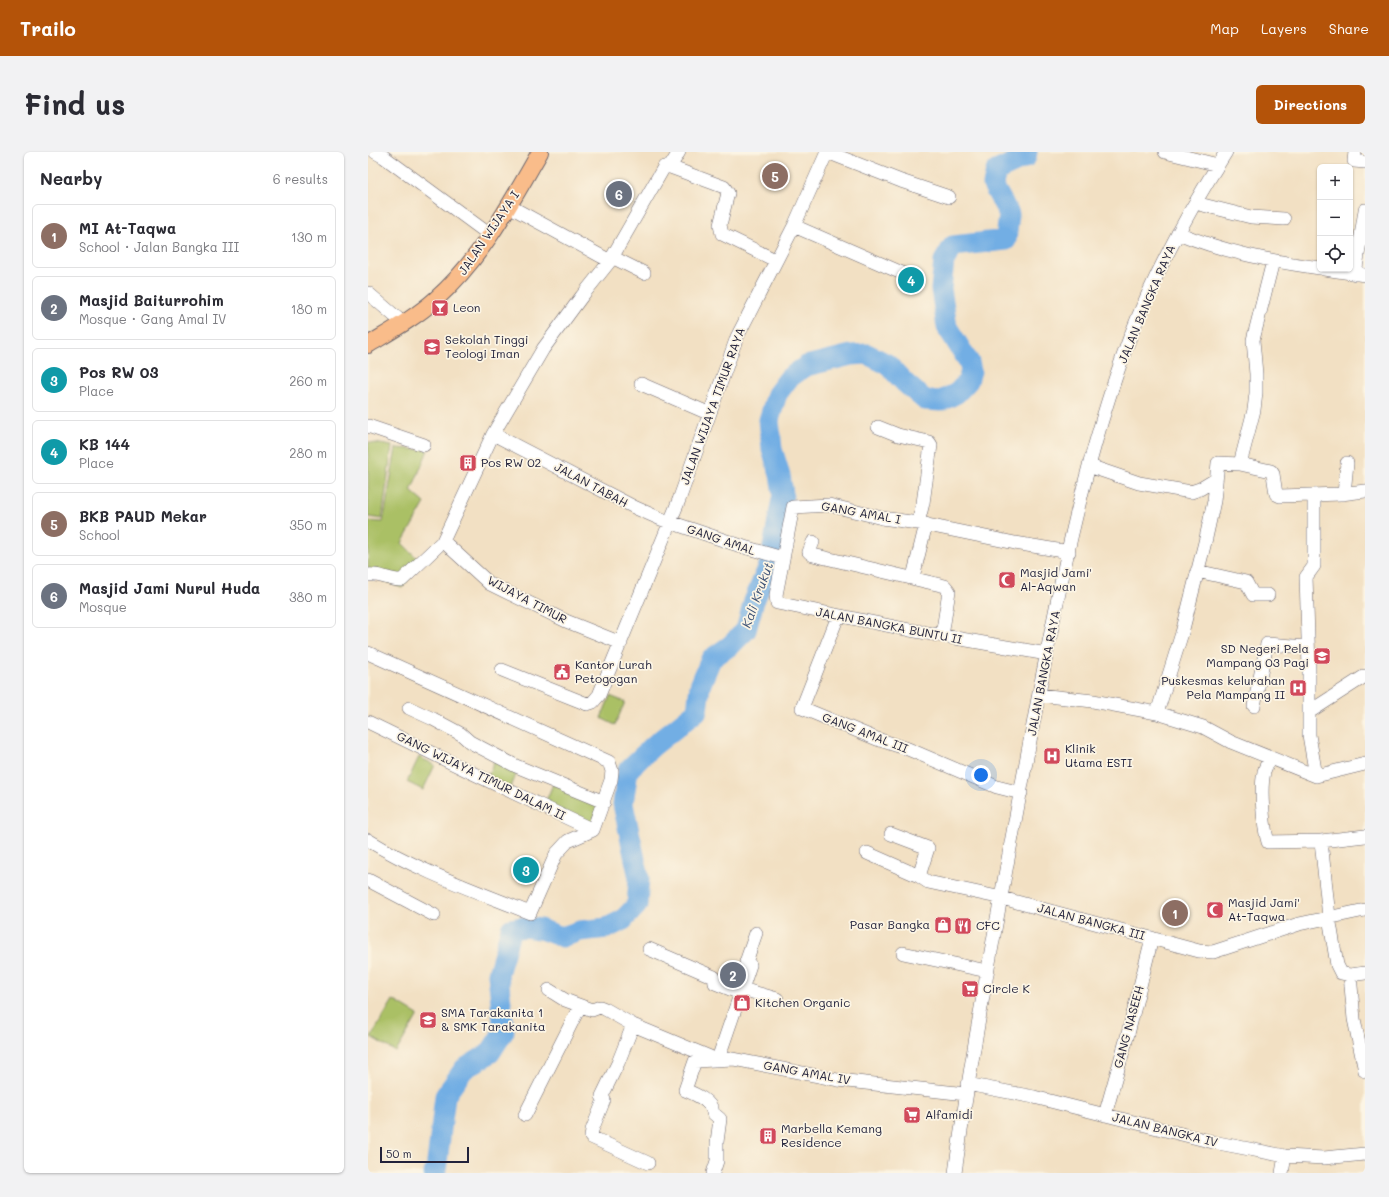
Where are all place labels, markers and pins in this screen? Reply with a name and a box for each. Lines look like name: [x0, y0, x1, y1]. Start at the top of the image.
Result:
pin: 5: [762, 161, 788, 191]
pin: 6: [606, 179, 632, 209]
pin: 4: [898, 265, 924, 295]
bar icon: Leon: [430, 298, 450, 318]
place label: Leon: [453, 299, 481, 315]
place label: Sekolah Tinggi Teologi Iman: [445, 331, 528, 361]
school or university icon: Sekolah Tinggi Teologi Iman: [422, 337, 442, 357]
building icon: Pos RW 02: [458, 453, 478, 473]
place label: Pos RW 02: [481, 454, 541, 470]
place label: Masjid Jami' Al-Aqwan: [1020, 564, 1092, 594]
mosque icon: Masjid Jami' Al-Aqwan: [997, 570, 1017, 590]
place label: SD Negeri Pela Mampang 03 Pagi: [1206, 640, 1309, 670]
school or university icon: SD Negeri Pela Mampang 03 Pagi: [1312, 646, 1332, 666]
place label: Kantor Lurah Petogogan: [575, 656, 652, 686]
public building icon: Kantor Lurah Petogogan: [552, 662, 572, 682]
place label: Puskesmas kelurahan Pela Mampang II: [1161, 672, 1285, 702]
hospital icon: Puskesmas kelurahan Pela Mampang II: [1288, 678, 1308, 698]
place label: Klinik Utama ESTI: [1065, 740, 1132, 770]
hospital icon: Klinik Utama ESTI: [1042, 746, 1062, 766]
pin: 3: [513, 855, 539, 885]
place label: Masjid Jami' At-Taqwa: [1228, 894, 1300, 924]
pin: 1: [1162, 898, 1188, 928]
mosque icon: Masjid Jami' At-Taqwa: [1205, 900, 1225, 920]
shop icon: Pasar Bangka: [933, 915, 953, 935]
place label: Pasar Bangka: [850, 916, 930, 932]
restaurant icon: CFC: [953, 916, 973, 936]
place label: CFC: [976, 917, 1000, 933]
pin: 2: [720, 960, 746, 990]
supermarket icon: Circle K: [960, 979, 980, 999]
place label: Circle K: [983, 980, 1031, 996]
shop icon: Kitchen Organic: [732, 993, 752, 1013]
place label: Kitchen Organic: [755, 994, 850, 1010]
place label: SMA Tarakanita 1 & SMK Tarakanita: [441, 1004, 546, 1034]
school or university icon: SMA Tarakanita 1 & SMK Tarakanita: [418, 1010, 438, 1030]
supermarket icon: Alfamidi: [902, 1105, 922, 1125]
place label: Alfamidi: [925, 1106, 973, 1122]
place label: Marbella Kemang Residence: [781, 1120, 882, 1150]
building icon: Marbella Kemang Residence: [758, 1126, 778, 1146]

